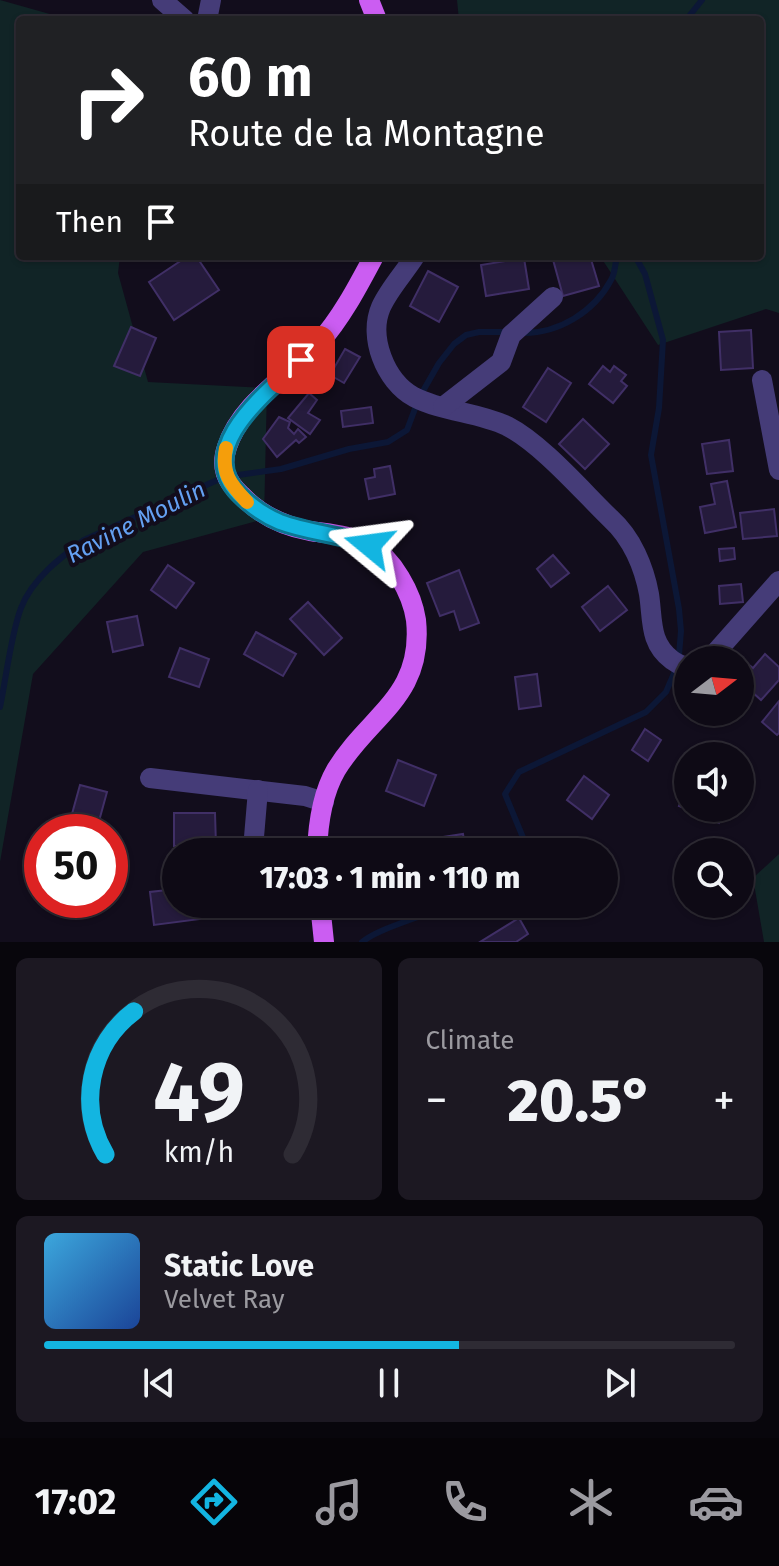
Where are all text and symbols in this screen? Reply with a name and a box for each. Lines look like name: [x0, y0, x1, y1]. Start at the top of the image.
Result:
text: 60 m: [188, 44, 313, 111]
icon: right: [56, 48, 160, 152]
text: Route de la Montagne: [188, 112, 545, 156]
icon: arrive: [139, 200, 183, 244]
text: Then: [56, 204, 123, 240]
pin: [267, 326, 335, 394]
icon: arrive: [279, 338, 323, 382]
water label: Ravine Moulin: [62, 475, 210, 569]
position arrow: [327, 503, 411, 587]
north arrow: [674, 646, 754, 726]
map controls: [674, 646, 754, 918]
button: sound: [674, 742, 754, 822]
speed limit sign: 50: [24, 814, 128, 918]
button: search: [674, 838, 754, 918]
text: 17:03 · 1 min · 110 m: [260, 860, 520, 896]
text: Climate: [426, 1025, 514, 1056]
text: 49: [153, 1043, 245, 1143]
text: 20.5°: [508, 1065, 653, 1137]
text: −: [426, 1074, 448, 1127]
text: +: [713, 1074, 735, 1127]
text: km/h: [163, 1135, 234, 1170]
text: Static Love: [164, 1248, 314, 1284]
text: Velvet Ray: [164, 1284, 284, 1315]
icon: previous: [137, 1361, 181, 1405]
icon: pause: [367, 1361, 411, 1405]
icon: next: [598, 1361, 642, 1405]
icon: directions: [186, 1474, 242, 1530]
icon: music: [311, 1474, 367, 1530]
icon: phone: [437, 1474, 493, 1530]
icon: climate: [563, 1474, 619, 1530]
icon: car: [688, 1474, 744, 1530]
text: 17:02: [35, 1480, 116, 1524]

